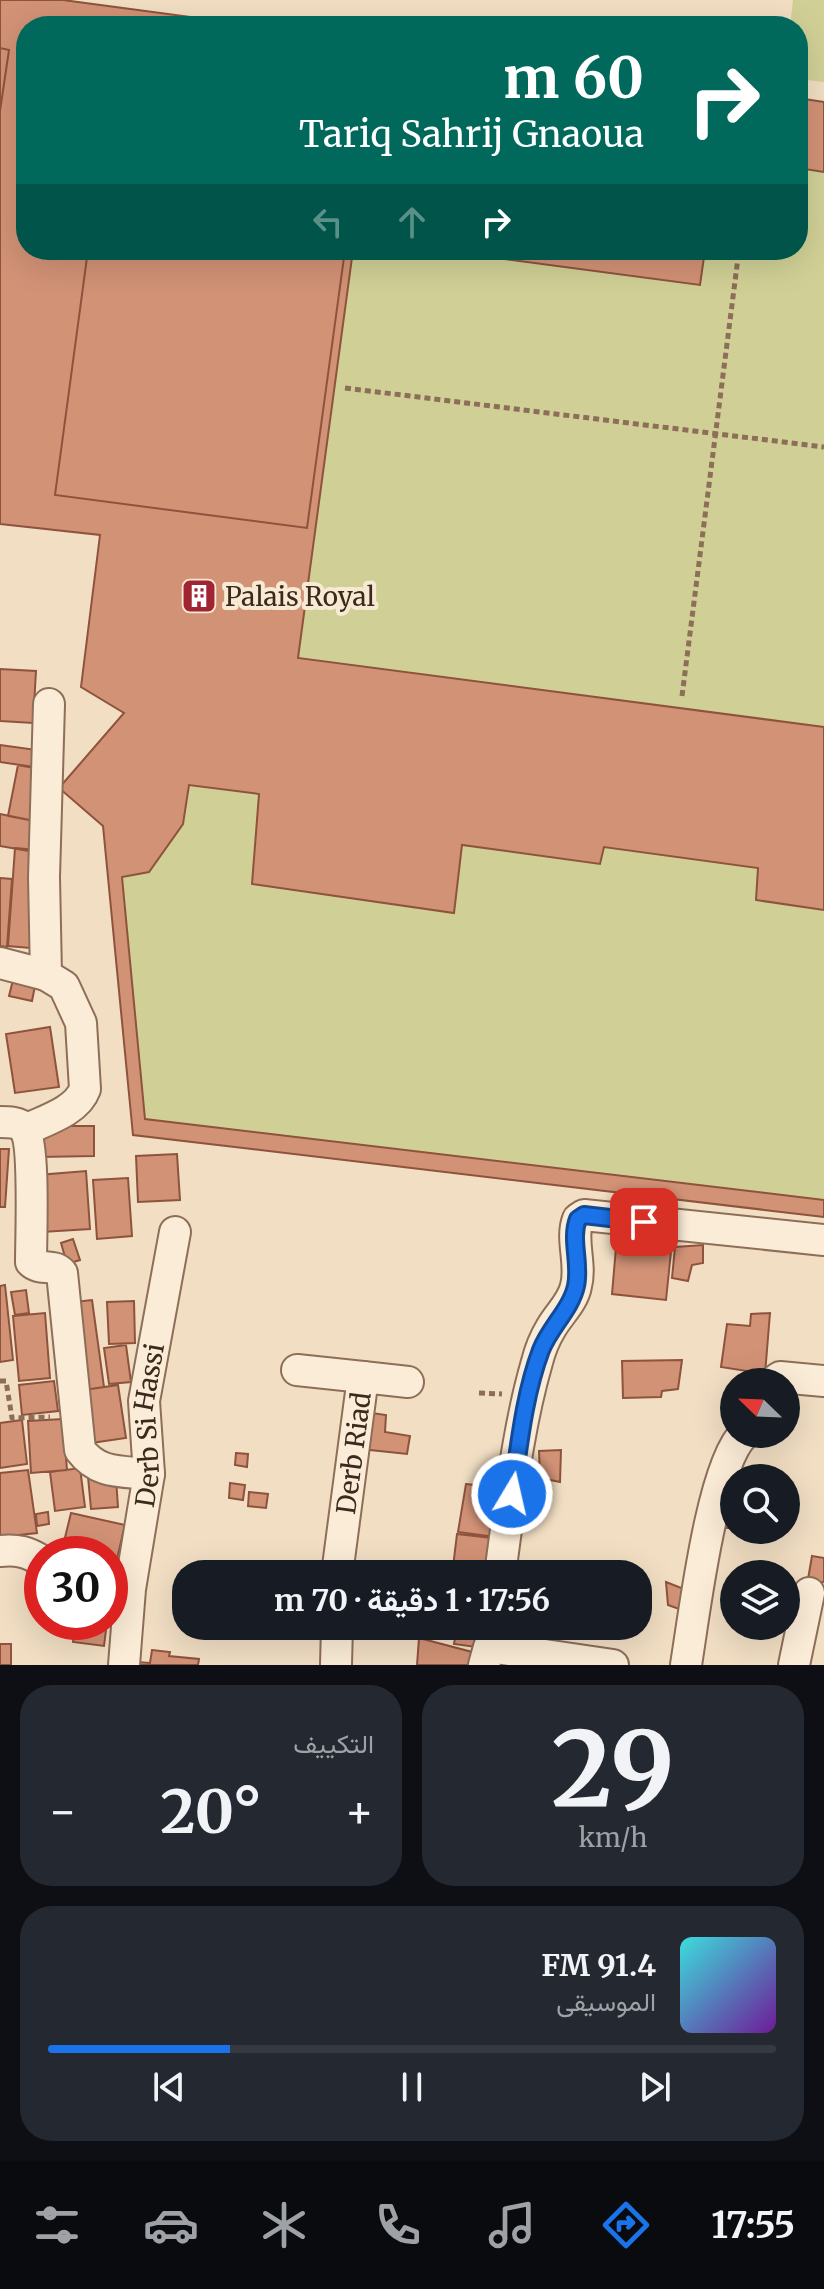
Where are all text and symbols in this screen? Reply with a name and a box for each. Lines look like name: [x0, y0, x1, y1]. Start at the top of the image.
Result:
text: 60 m: [503, 43, 644, 113]
icon: right: [672, 48, 776, 152]
text: Tariq Sahrij Gnaoua: [299, 112, 644, 157]
icon: left: [306, 200, 350, 244]
icon: ahead: [390, 200, 434, 244]
icon: right: [474, 200, 518, 244]
building icon: Palais Royal: [180, 577, 218, 615]
place label: Palais Royal: [225, 580, 375, 613]
pin: [610, 1188, 678, 1256]
icon: arrive: [622, 1200, 666, 1244]
street label: Derb Si Hassi: [126, 1341, 171, 1509]
north arrow: [720, 1368, 800, 1448]
map controls: [720, 1368, 800, 1640]
street label: Derb Riad: [329, 1390, 377, 1516]
position arrow: [470, 1452, 554, 1536]
button: search: [720, 1464, 800, 1544]
speed limit sign: 30: [24, 1536, 128, 1640]
button: layers: [720, 1560, 800, 1640]
text: 17:56 · 1 دقيقة · 70 m: [274, 1581, 550, 1619]
text: 29: [551, 1704, 675, 1834]
text: التكييف: [293, 1727, 374, 1760]
text: 20°: [160, 1774, 262, 1849]
text: −: [48, 1784, 77, 1839]
text: +: [345, 1784, 374, 1839]
text: km/h: [579, 1821, 647, 1854]
text: 91.4 FM: [541, 1946, 656, 1984]
text: الموسيقى: [556, 1985, 656, 2018]
icon: previous: [147, 2065, 191, 2109]
icon: pause: [390, 2065, 434, 2109]
icon: next: [633, 2065, 677, 2109]
icon: filters: [29, 2197, 85, 2253]
icon: car: [143, 2197, 199, 2253]
icon: climate: [256, 2197, 312, 2253]
icon: phone: [370, 2197, 426, 2253]
icon: music: [484, 2197, 540, 2253]
icon: directions: [598, 2197, 654, 2253]
text: 17:55: [711, 2203, 795, 2248]

